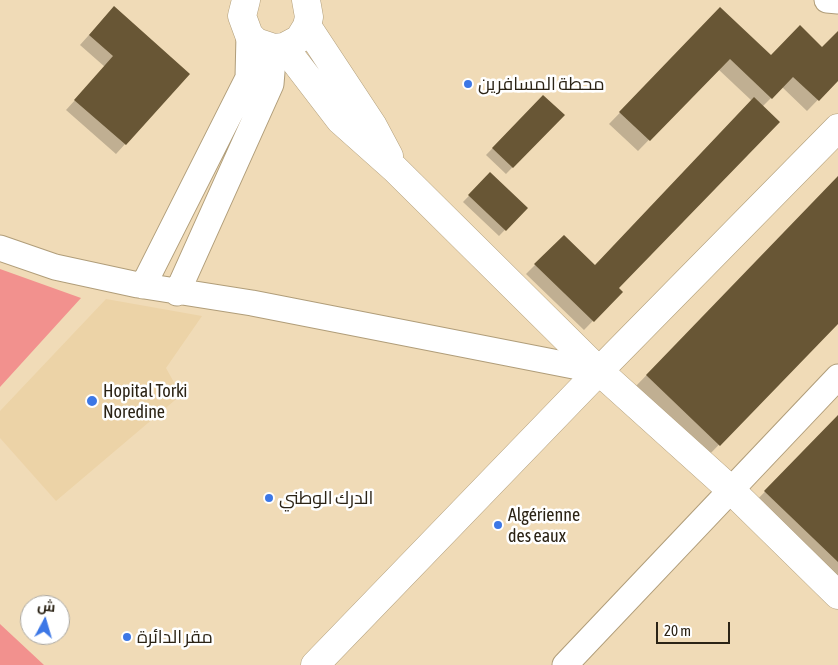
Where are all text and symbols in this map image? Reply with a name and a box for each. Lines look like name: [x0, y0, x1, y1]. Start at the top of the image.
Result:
place label: محطة المسافرين: [478, 73, 605, 95]
marker: محطة المسافرين: [462, 78, 474, 90]
place label: Hopital Torki Noredine: [103, 380, 187, 422]
marker: Hopital Torki Noredine: [85, 394, 99, 408]
place label: الدرك الوطني: [279, 487, 373, 509]
marker: الدرك الوطني: [263, 492, 275, 504]
place label: Algérienne des eaux: [508, 504, 580, 546]
marker: Algérienne des eaux: [492, 519, 504, 531]
north arrow: [20, 595, 70, 645]
text: ش: [37, 597, 56, 615]
scale bar: [658, 612, 732, 644]
text: 20 m: [664, 622, 691, 639]
place label: مقر الدائرة: [137, 626, 213, 648]
marker: مقر الدائرة: [121, 631, 133, 643]

